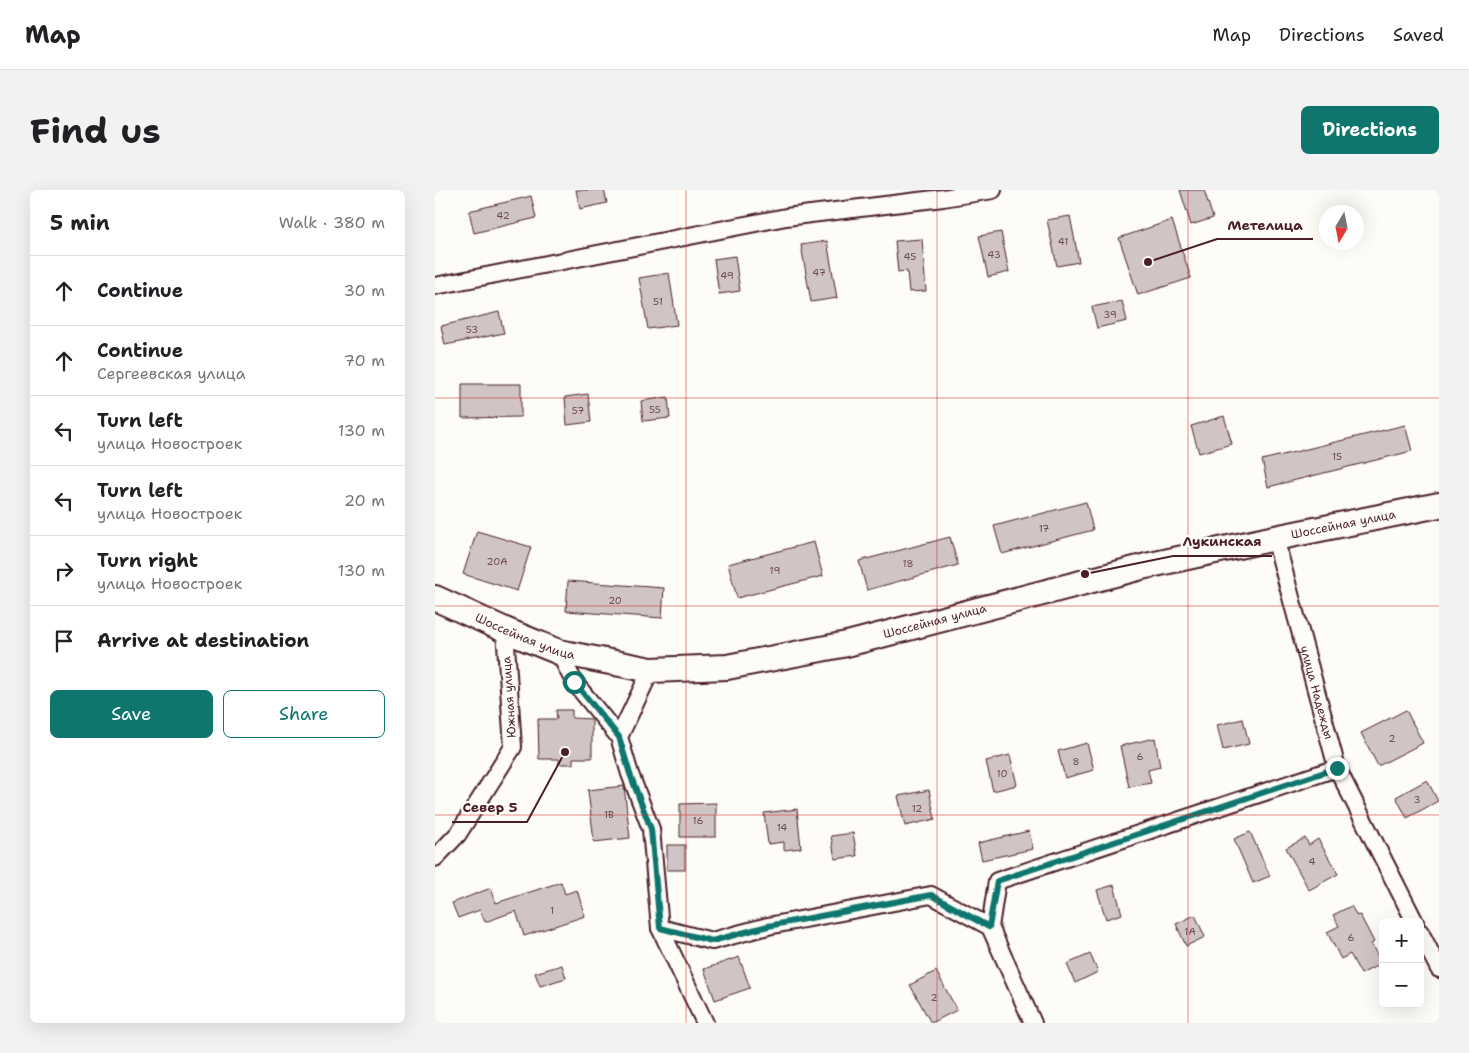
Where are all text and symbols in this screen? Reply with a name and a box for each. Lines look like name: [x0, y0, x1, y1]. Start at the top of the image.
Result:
text: Map: [25, 19, 81, 51]
text: Map: [1213, 23, 1251, 47]
text: Directions: [1279, 23, 1365, 47]
text: Saved: [1393, 23, 1444, 47]
button: Directions: [1301, 106, 1439, 154]
text: Find us: [30, 107, 161, 154]
north arrow: [1319, 205, 1364, 250]
text: 5 min: [50, 209, 110, 237]
house number: 42: [496, 209, 510, 222]
callout: Метелица: [1217, 210, 1313, 239]
text: Walk · 380 m: [279, 212, 385, 233]
text: Метелица: [1227, 216, 1303, 234]
house number: 41: [1058, 235, 1068, 248]
house number: 43: [987, 248, 1001, 261]
house number: 45: [904, 250, 916, 263]
house number: 47: [812, 266, 826, 279]
house number: 49: [720, 269, 734, 282]
icon: ahead: [50, 277, 78, 305]
text: Continue: [97, 278, 183, 303]
text: 30 m: [344, 280, 385, 301]
house number: 51: [653, 295, 663, 308]
house number: 39: [1103, 308, 1117, 321]
house number: 53: [466, 323, 478, 336]
text: Continue: [97, 338, 183, 363]
icon: ahead: [50, 347, 78, 375]
text: 70 m: [344, 350, 385, 371]
text: Сергеевская улица: [97, 363, 246, 384]
house number: 55: [649, 403, 661, 416]
house number: 57: [572, 404, 584, 417]
text: Turn left: [97, 408, 183, 433]
icon: left: [50, 417, 78, 445]
text: 130 m: [338, 420, 385, 441]
text: улица Новостроек: [97, 433, 242, 454]
house number: 15: [1332, 450, 1342, 463]
text: Turn left: [97, 478, 183, 503]
icon: left: [50, 487, 78, 515]
text: 20 m: [344, 490, 385, 511]
text: улица Новостроек: [97, 503, 242, 524]
street label: Шоссейная улица: [1290, 506, 1398, 543]
house number: 17: [1039, 522, 1049, 535]
callout: Лукинская: [1173, 527, 1272, 556]
text: Лукинская: [1182, 532, 1262, 550]
text: Turn right: [97, 548, 198, 573]
house number: 20А: [487, 555, 507, 568]
icon: right: [50, 557, 78, 585]
house number: 18: [902, 557, 914, 570]
text: 130 m: [338, 560, 385, 581]
house number: 19: [770, 564, 780, 577]
text: улица Новостроек: [97, 573, 242, 594]
house number: 20: [608, 594, 622, 607]
street label: Шоссейная улица: [881, 600, 989, 642]
street label: Шоссейная улица: [473, 609, 577, 663]
icon: arrive: [50, 627, 78, 655]
text: Arrive at destination: [97, 628, 309, 653]
street label: улица Надежды: [1296, 644, 1337, 741]
street label: Южная улица: [498, 655, 520, 738]
route start: [563, 671, 586, 694]
button: Save: [50, 690, 213, 738]
button: Share: [223, 690, 385, 738]
house number: 2: [1389, 732, 1396, 745]
house number: 6: [1137, 750, 1144, 763]
house number: 8: [1073, 755, 1080, 768]
route end: [1326, 757, 1349, 780]
house number: 10: [997, 767, 1007, 780]
callout: Север 5: [452, 793, 527, 822]
house number: 3: [1414, 793, 1421, 806]
text: Север 5: [462, 798, 518, 816]
house number: 12: [912, 802, 922, 815]
house number: 1В: [604, 808, 614, 821]
house number: 16: [693, 814, 703, 827]
house number: 14: [777, 821, 787, 834]
house number: 4: [1309, 855, 1316, 868]
house number: 1: [550, 904, 554, 917]
map controls: [1379, 918, 1424, 1008]
button: +: [1379, 918, 1424, 963]
house number: 1А: [1184, 925, 1196, 938]
house number: 6: [1348, 931, 1355, 944]
button: −: [1379, 963, 1424, 1008]
house number: 2: [931, 991, 938, 1004]

